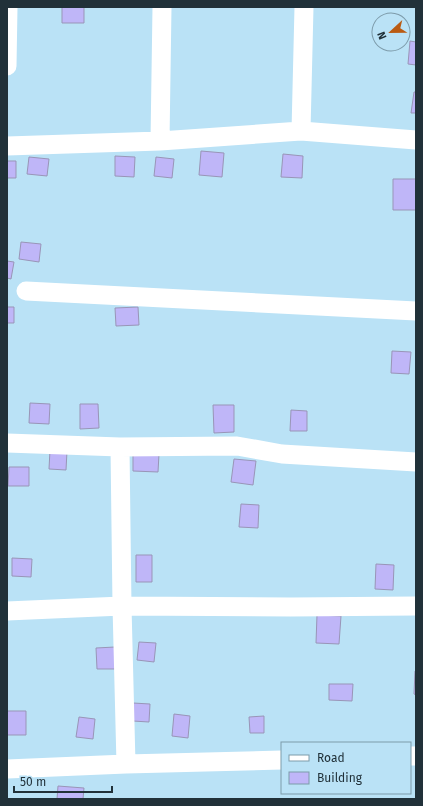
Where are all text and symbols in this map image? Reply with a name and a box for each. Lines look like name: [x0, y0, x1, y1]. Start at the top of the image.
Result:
north arrow: [371, 12, 411, 52]
text: N: [375, 30, 390, 41]
legend: [281, 742, 411, 794]
text: Road: [317, 751, 345, 765]
scale bar: [14, 768, 112, 794]
text: Building: [317, 771, 363, 785]
text: 50 m: [20, 775, 46, 789]

